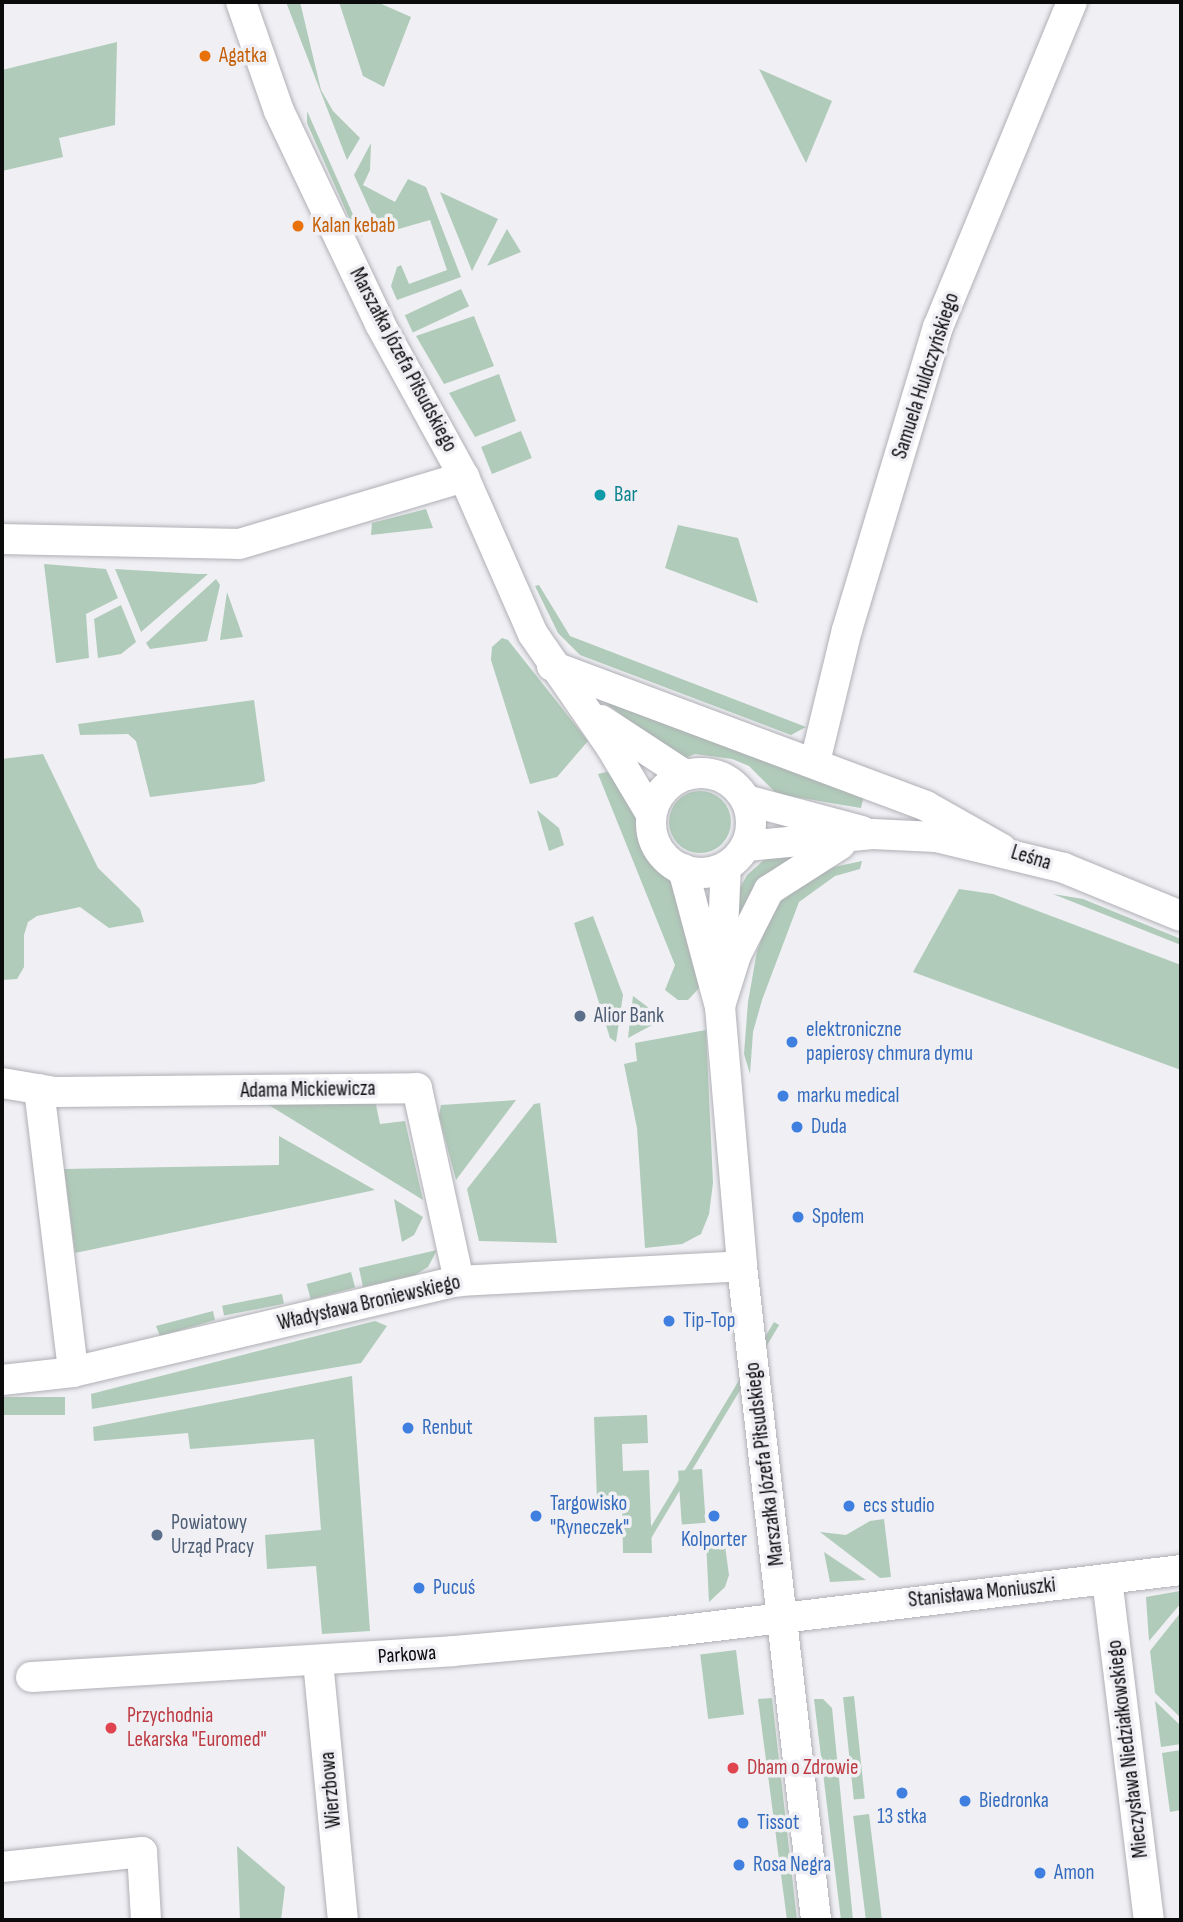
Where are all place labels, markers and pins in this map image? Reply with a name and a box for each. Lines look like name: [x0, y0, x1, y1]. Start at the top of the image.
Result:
place label: Agatka: [219, 43, 267, 69]
marker: Agatka: [197, 48, 213, 64]
place label: Kalan kebab: [312, 213, 395, 239]
marker: Kalan kebab: [290, 218, 306, 234]
place label: Bar: [614, 482, 638, 508]
marker: Bar: [592, 487, 608, 503]
place label: Alior Bank: [594, 1003, 664, 1029]
marker: Alior Bank: [572, 1008, 588, 1024]
place label: elektroniczne papierosy chmura dymu: [806, 1017, 973, 1067]
marker: elektroniczne papierosy chmura dymu: [784, 1034, 800, 1050]
place label: marku medical: [797, 1083, 899, 1109]
marker: marku medical: [775, 1088, 791, 1104]
place label: Duda: [811, 1114, 847, 1140]
marker: Duda: [789, 1119, 805, 1135]
place label: Społem: [812, 1204, 864, 1230]
marker: Społem: [790, 1209, 806, 1225]
place label: Tip-Top: [683, 1308, 735, 1334]
marker: Tip-Top: [661, 1313, 677, 1329]
place label: Renbut: [422, 1415, 473, 1441]
marker: Renbut: [400, 1420, 416, 1436]
place label: Targowisko "Ryneczek": [550, 1491, 629, 1541]
place label: ecs studio: [863, 1493, 935, 1519]
marker: ecs studio: [841, 1498, 857, 1514]
marker: Targowisko "Ryneczek": [528, 1508, 544, 1524]
marker: Kolporter: [706, 1508, 722, 1524]
place label: Powiatowy Urząd Pracy: [171, 1510, 254, 1560]
marker: Powiatowy Urząd Pracy: [149, 1527, 165, 1543]
place label: Kolporter: [681, 1527, 747, 1553]
place label: Pucuś: [433, 1575, 475, 1601]
marker: Pucuś: [411, 1580, 427, 1596]
place label: Przychodnia Lekarska "Euromed": [127, 1703, 267, 1753]
marker: Przychodnia Lekarska "Euromed": [101, 1718, 121, 1738]
place label: Dbam o Zdrowie: [747, 1755, 858, 1781]
marker: Dbam o Zdrowie: [725, 1760, 741, 1776]
marker: 13 stka: [894, 1785, 910, 1801]
place label: Biedronka: [979, 1788, 1049, 1814]
marker: Biedronka: [957, 1793, 973, 1809]
place label: 13 stka: [877, 1804, 927, 1830]
place label: Tissot: [757, 1810, 799, 1836]
marker: Tissot: [735, 1815, 751, 1831]
place label: Rosa Negra: [753, 1852, 831, 1878]
marker: Rosa Negra: [731, 1857, 747, 1873]
place label: Amon: [1054, 1860, 1095, 1886]
marker: Amon: [1032, 1865, 1048, 1881]

